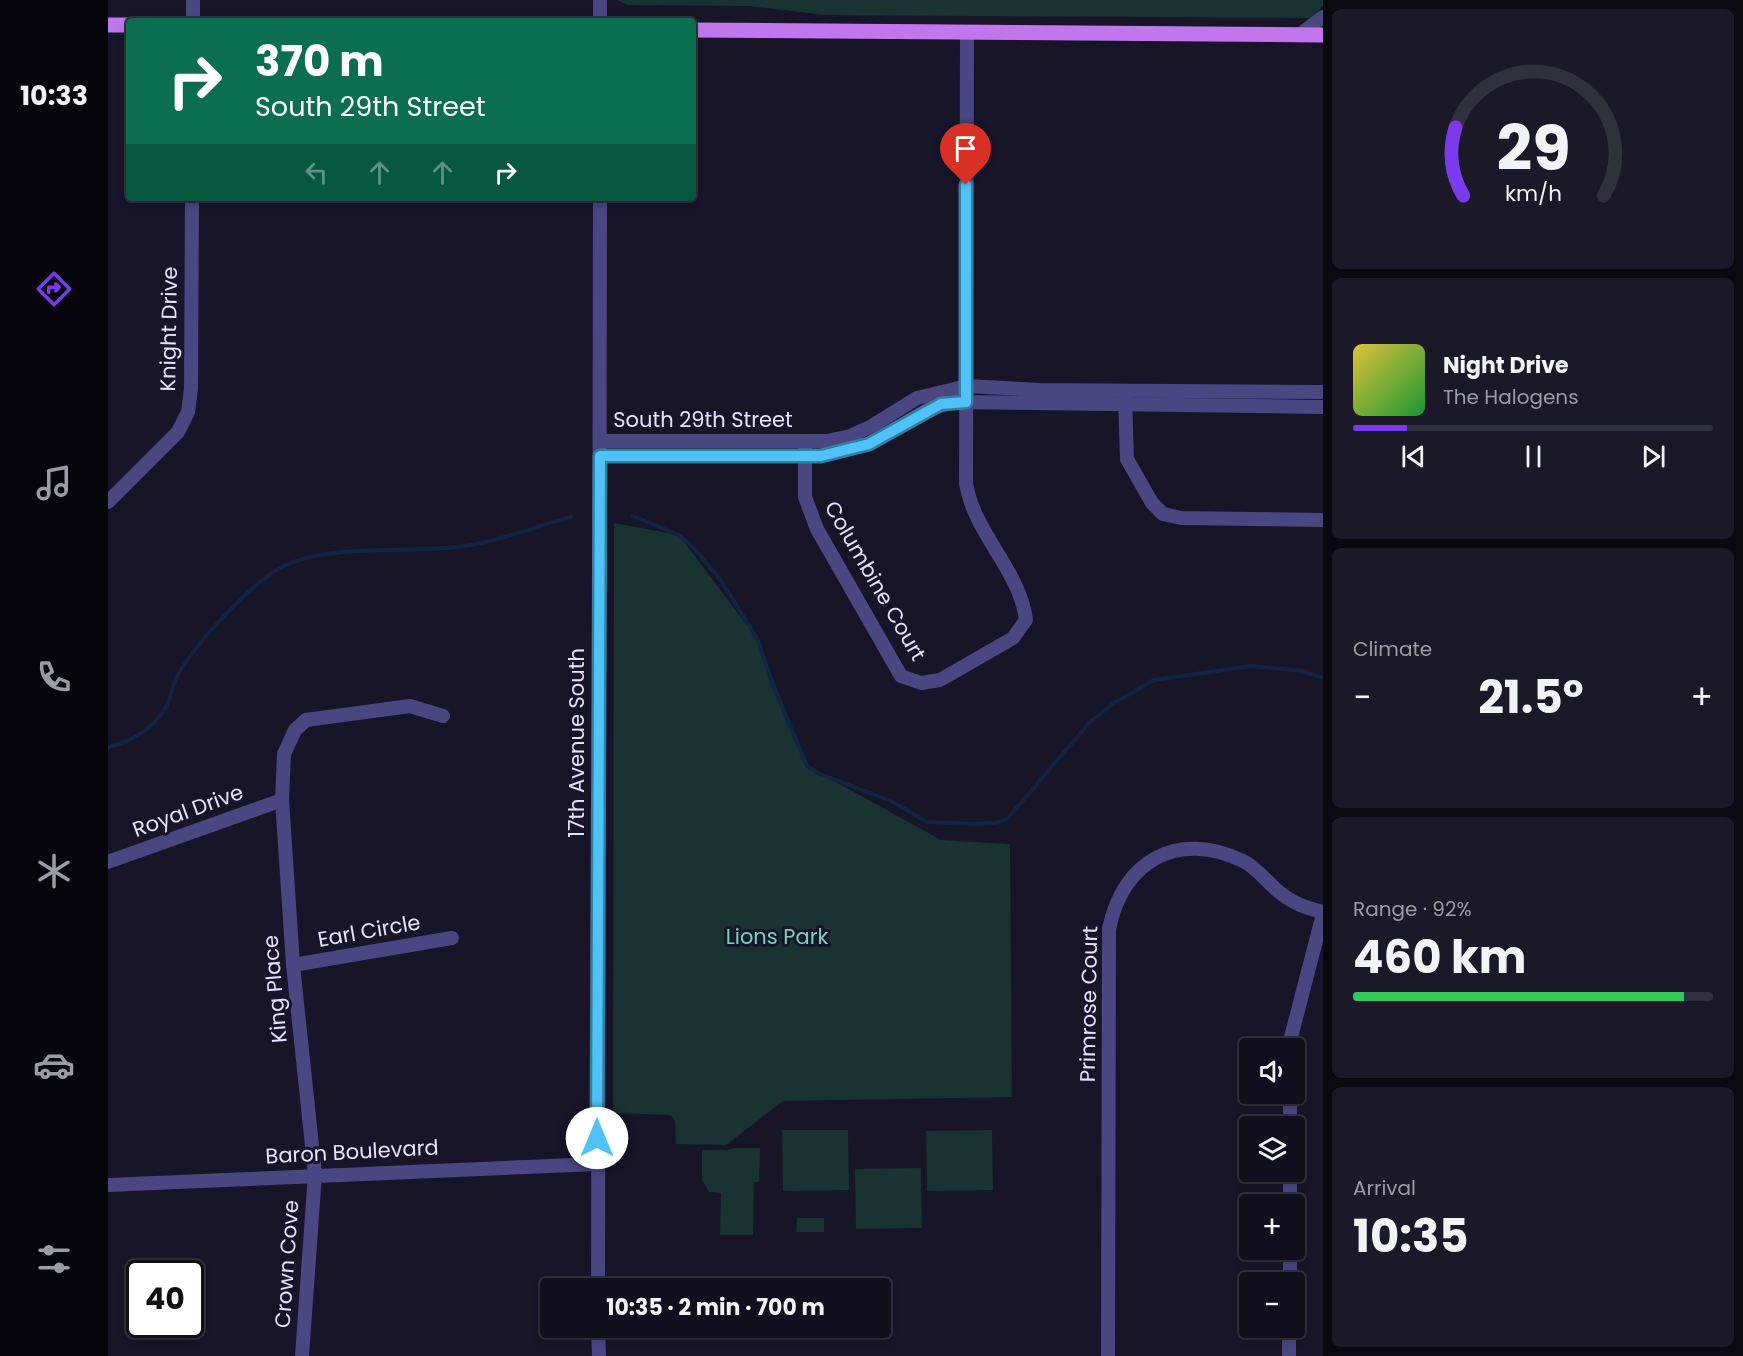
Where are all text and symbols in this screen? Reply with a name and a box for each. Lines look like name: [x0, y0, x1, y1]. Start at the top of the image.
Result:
text: 370 m: [255, 32, 384, 91]
icon: right: [156, 42, 234, 120]
text: 10:33: [20, 77, 88, 114]
text: South 29th Street: [255, 88, 486, 125]
text: 29: [1496, 104, 1570, 192]
pin: [940, 123, 991, 185]
icon: arrive: [949, 132, 982, 165]
icon: left: [300, 156, 333, 189]
icon: ahead: [363, 156, 396, 189]
icon: ahead: [426, 156, 459, 189]
icon: right: [489, 156, 522, 189]
text: km/h: [1504, 179, 1562, 210]
street label: Knight Drive: [153, 266, 184, 392]
icon: directions: [33, 268, 75, 310]
text: Night Drive: [1443, 350, 1569, 381]
text: The Halogens: [1443, 383, 1579, 411]
street label: South 29th Street: [613, 405, 793, 434]
icon: previous: [1397, 440, 1430, 473]
icon: pause: [1517, 440, 1550, 473]
icon: next: [1637, 440, 1670, 473]
icon: music: [33, 462, 75, 504]
street label: Columbine Court: [818, 496, 933, 666]
text: Climate: [1353, 635, 1432, 663]
street label: 17th Avenue South: [562, 648, 591, 838]
icon: phone: [33, 656, 75, 698]
text: 21.5°: [1478, 666, 1584, 729]
text: −: [1353, 674, 1371, 721]
text: +: [1690, 674, 1713, 721]
street label: Royal Drive: [129, 777, 247, 844]
icon: climate: [33, 850, 75, 892]
text: Range · 92%: [1353, 895, 1472, 923]
street label: Earl Circle: [315, 907, 423, 954]
park label: Lions Park: [726, 922, 829, 951]
street label: Primrose Court: [1073, 926, 1104, 1082]
text: 460 km: [1353, 926, 1526, 989]
street label: King Place: [255, 934, 294, 1044]
map controls: [1239, 1038, 1305, 1338]
button: sound: [1239, 1038, 1305, 1104]
icon: car: [33, 1044, 75, 1086]
position arrow: [565, 1106, 629, 1170]
button: layers: [1239, 1116, 1305, 1182]
street label: Baron Boulevard: [265, 1132, 439, 1171]
text: Arrival: [1353, 1174, 1416, 1202]
button: +: [1239, 1194, 1305, 1260]
street label: Crown Cove: [268, 1199, 305, 1329]
text: 10:35: [1353, 1205, 1469, 1268]
icon: filters: [33, 1238, 75, 1280]
speed limit sign: 40: [126, 1260, 204, 1338]
button: −: [1239, 1272, 1305, 1338]
text: 10:35 · 2 min · 700 m: [606, 1292, 825, 1323]

